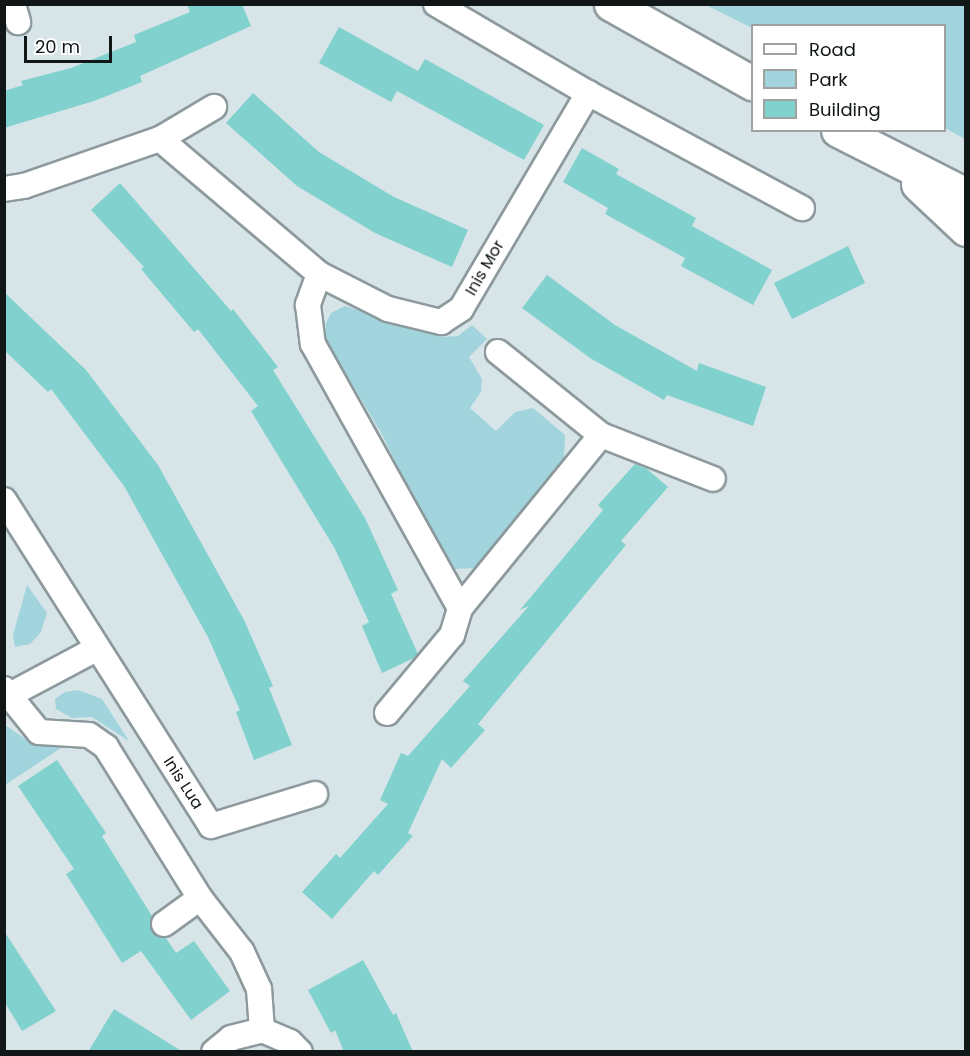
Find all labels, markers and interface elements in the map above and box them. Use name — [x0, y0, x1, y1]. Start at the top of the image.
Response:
scale bar — [27, 24, 116, 62]
legend — [751, 24, 946, 132]
text: 20 m — [35, 34, 80, 59]
text: Road — [809, 37, 856, 62]
text: Park — [809, 67, 848, 92]
text: Building — [809, 97, 881, 122]
street label: Inis Mor — [462, 237, 508, 299]
street label: Inis Lua — [159, 753, 207, 813]

